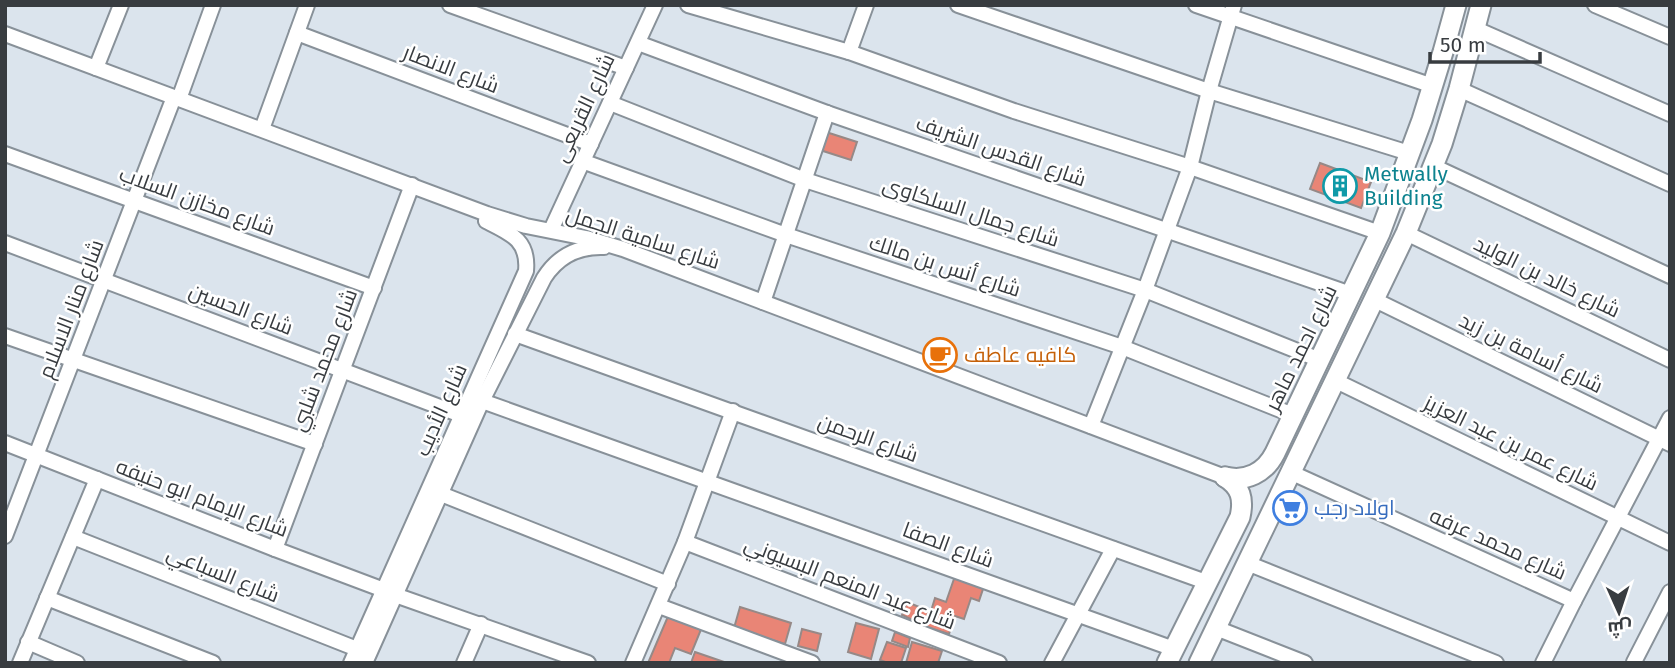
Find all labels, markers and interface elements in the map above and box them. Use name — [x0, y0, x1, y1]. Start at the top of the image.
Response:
scale bar — [1430, 21, 1540, 65]
text: 50 m — [1440, 32, 1486, 58]
street label: شارع الانصار — [398, 38, 503, 100]
street label: شارع القريعى — [548, 50, 621, 167]
street label: شارع القدس الشريف — [912, 110, 1089, 193]
street label: شارع مخازن السلاب — [115, 161, 278, 242]
place label: Metwally Building — [1364, 161, 1448, 211]
building icon: Metwally Building — [1321, 167, 1359, 205]
street label: شارع جمال السلكاوى — [879, 171, 1063, 254]
street label: شارع سامية الجمل — [563, 201, 723, 276]
street label: شارع أنس بن مالك — [866, 229, 1024, 304]
street label: شارع خالد بن الوليد — [1469, 230, 1624, 324]
street label: شارع منار الاسلام — [33, 236, 110, 383]
street label: شارع الحسين — [185, 277, 297, 342]
street label: شارع احمد ماهر — [1259, 281, 1344, 417]
street label: شارع محمد شلبي — [285, 285, 366, 436]
street label: شارع أسامة بن زيد — [1455, 307, 1607, 400]
cafe icon: كافيه عاطف — [921, 336, 959, 374]
place label: كافيه عاطف — [964, 342, 1076, 368]
street label: شارع الأديب — [409, 360, 474, 461]
street label: شارع عمر بن عبد العزيز — [1418, 389, 1602, 497]
street label: شارع الرحمن — [814, 408, 922, 469]
street label: شارع الإمام ابو حنيفه — [112, 453, 292, 544]
supermarket icon: اولاد رجب — [1271, 489, 1309, 527]
place label: اولاد رجب — [1314, 495, 1395, 521]
street label: شارع محمد عرفه — [1425, 502, 1570, 587]
street label: شارع الصفا — [898, 517, 997, 574]
street label: شارع عبد المنعم البسيوني — [740, 531, 959, 638]
street label: شارع السباعي — [162, 540, 283, 611]
north arrow — [1584, 577, 1654, 647]
text: ش — [1607, 616, 1633, 641]

